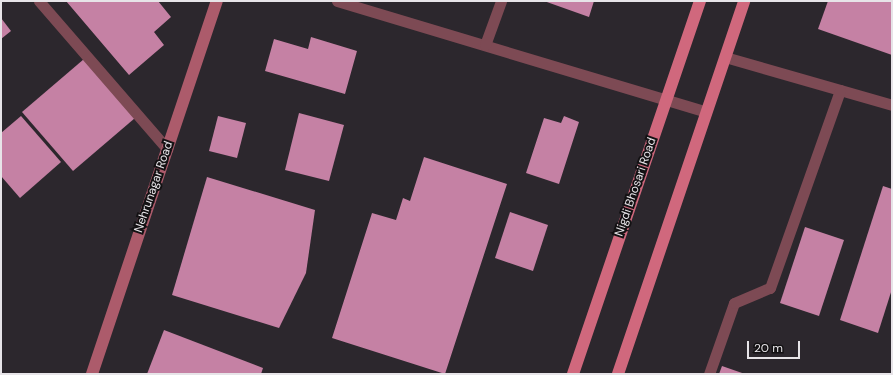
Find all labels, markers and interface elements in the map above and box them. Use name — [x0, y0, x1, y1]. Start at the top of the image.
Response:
street label: Nigdi Bhosari Road — [612, 136, 660, 238]
street label: Nehrunagar Road — [132, 139, 176, 235]
scale bar — [749, 333, 802, 359]
text: 20 m — [754, 340, 783, 356]

